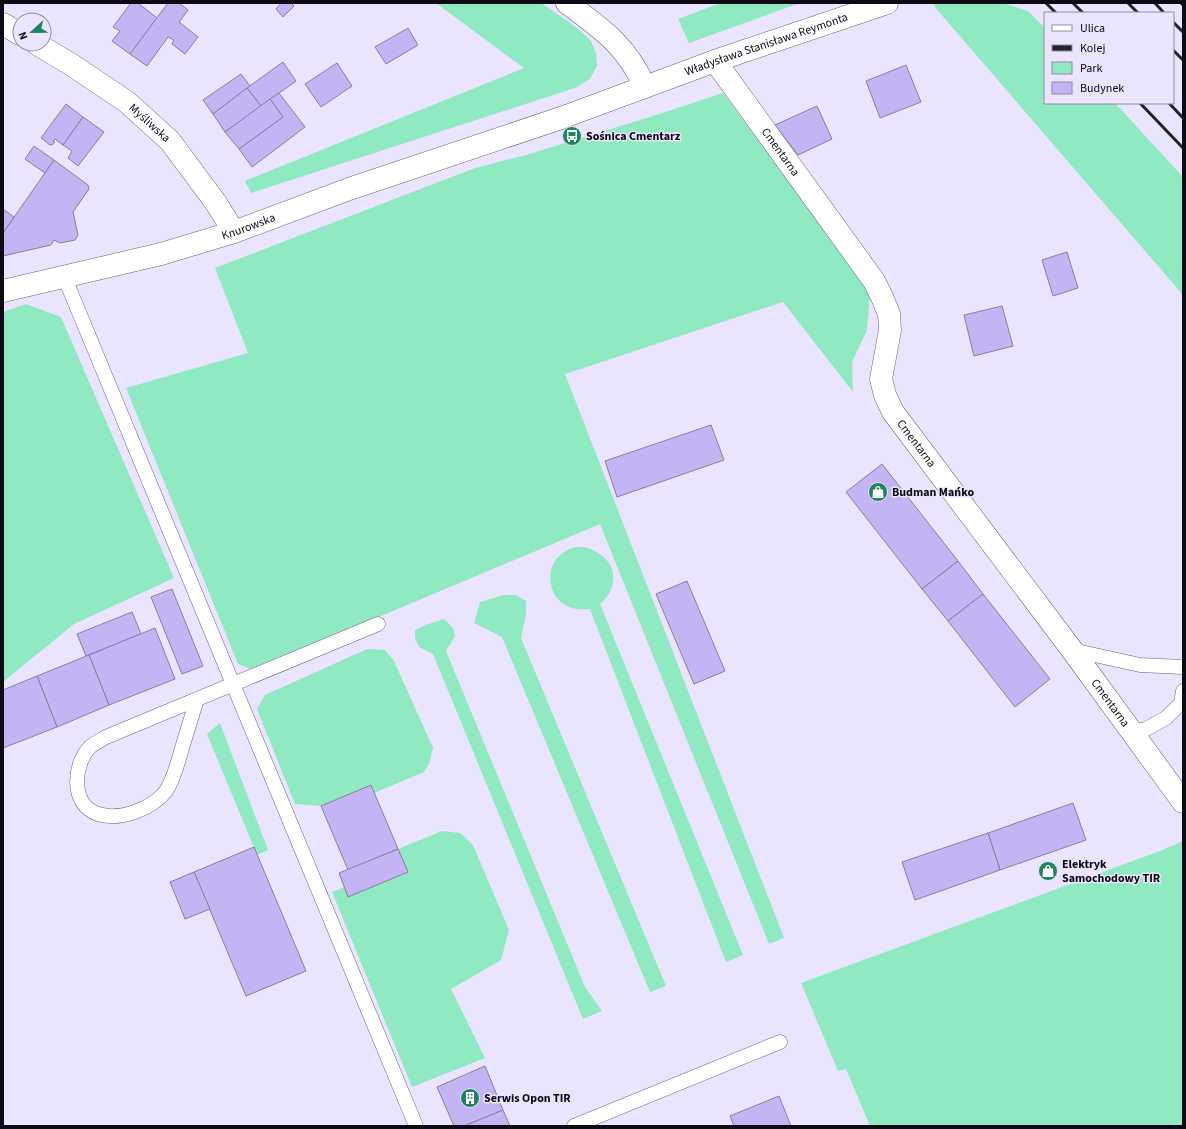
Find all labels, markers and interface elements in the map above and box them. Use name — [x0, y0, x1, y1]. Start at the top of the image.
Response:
street label: Władysława Stanisława Reymonta — [682, 9, 850, 80]
north arrow — [12, 12, 52, 52]
legend — [1044, 12, 1174, 104]
text: Ulica — [1080, 20, 1105, 37]
text: N — [15, 29, 32, 42]
text: Kolej — [1080, 40, 1105, 57]
text: Park — [1080, 60, 1102, 77]
text: Budynek — [1080, 80, 1124, 97]
street label: Myśliwska — [125, 100, 174, 147]
street label: Cmentarna — [757, 124, 803, 180]
bus stop icon: Sośnica Cmentarz — [561, 125, 583, 147]
place label: Sośnica Cmentarz — [586, 128, 681, 145]
street label: Knurowska — [220, 209, 278, 244]
street label: Cmentarna — [893, 416, 940, 471]
shop icon: Budman Mańko — [867, 481, 889, 503]
place label: Budman Mańko — [892, 484, 974, 501]
street label: Cmentarna — [1087, 675, 1134, 731]
place label: Elektryk Samochodowy TIR — [1062, 856, 1161, 887]
shop icon: Elektryk Samochodowy TIR — [1037, 860, 1059, 882]
building icon: Serwis Opon TIR — [459, 1087, 481, 1109]
place label: Serwis Opon TIR — [484, 1090, 571, 1107]

